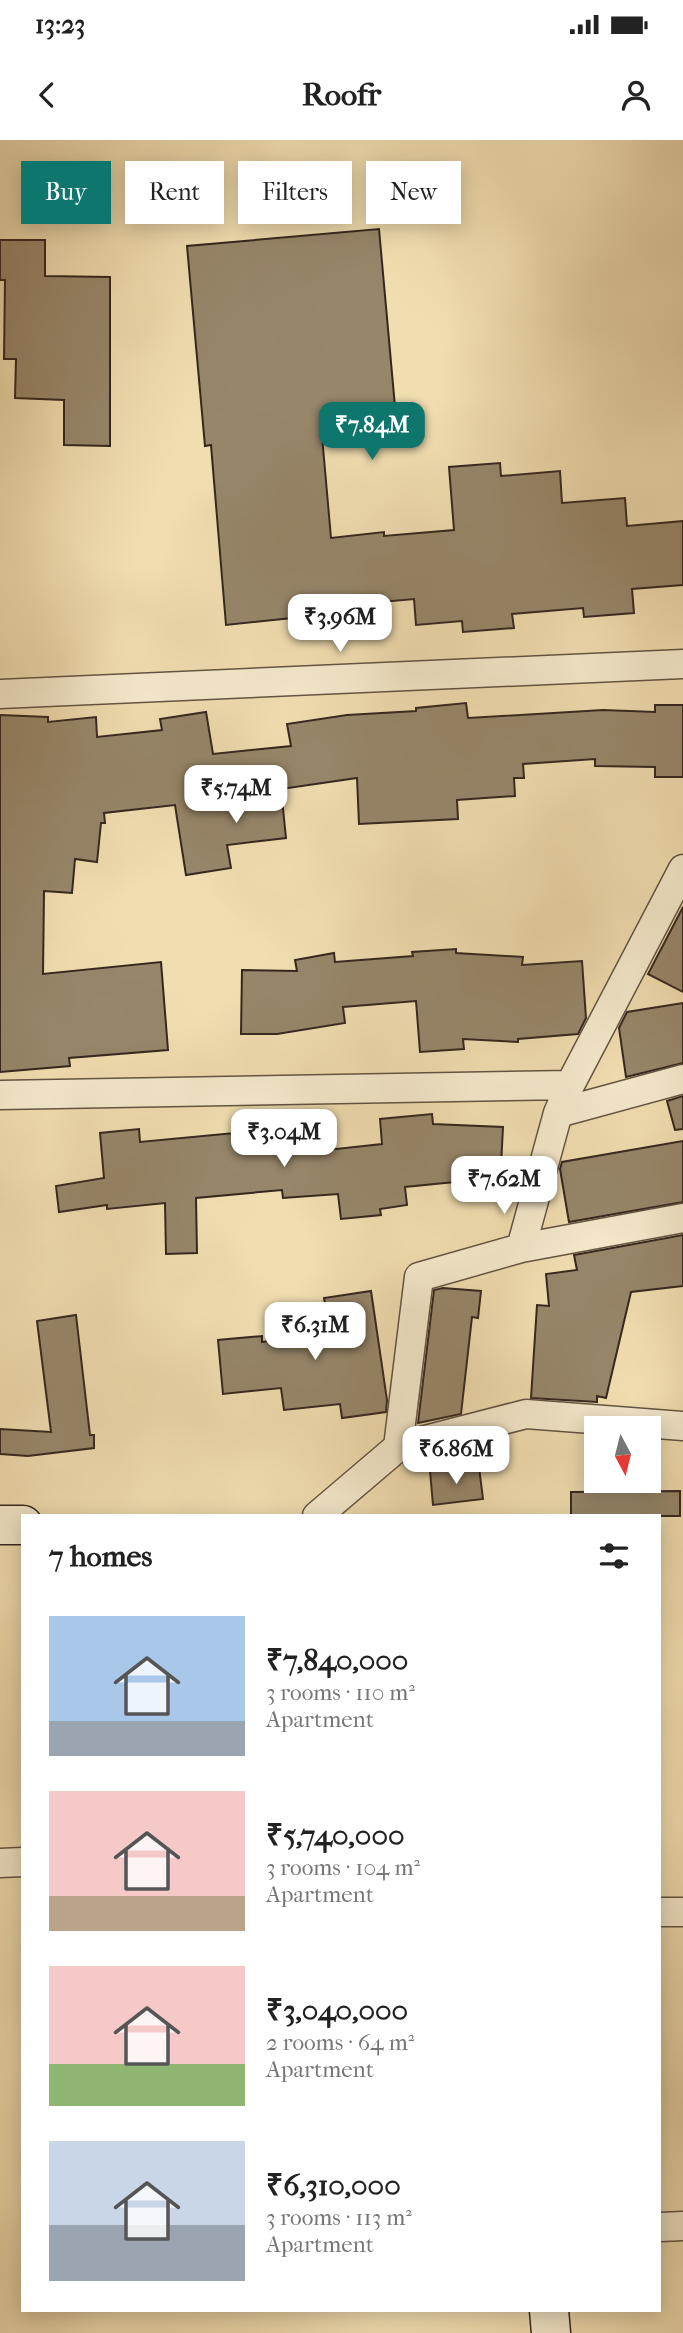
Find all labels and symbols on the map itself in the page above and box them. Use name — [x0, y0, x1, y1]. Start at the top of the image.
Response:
pin: ₹7.84M — [315, 402, 429, 462]
pin: ₹3.96M — [283, 594, 397, 654]
pin: ₹5.74M — [179, 766, 293, 825]
pin: ₹3.04M — [227, 1110, 341, 1169]
pin: ₹7.62M — [447, 1156, 561, 1216]
pin: ₹6.31M — [258, 1302, 372, 1362]
north arrow — [584, 1416, 662, 1493]
pin: ₹6.86M — [399, 1426, 513, 1486]

